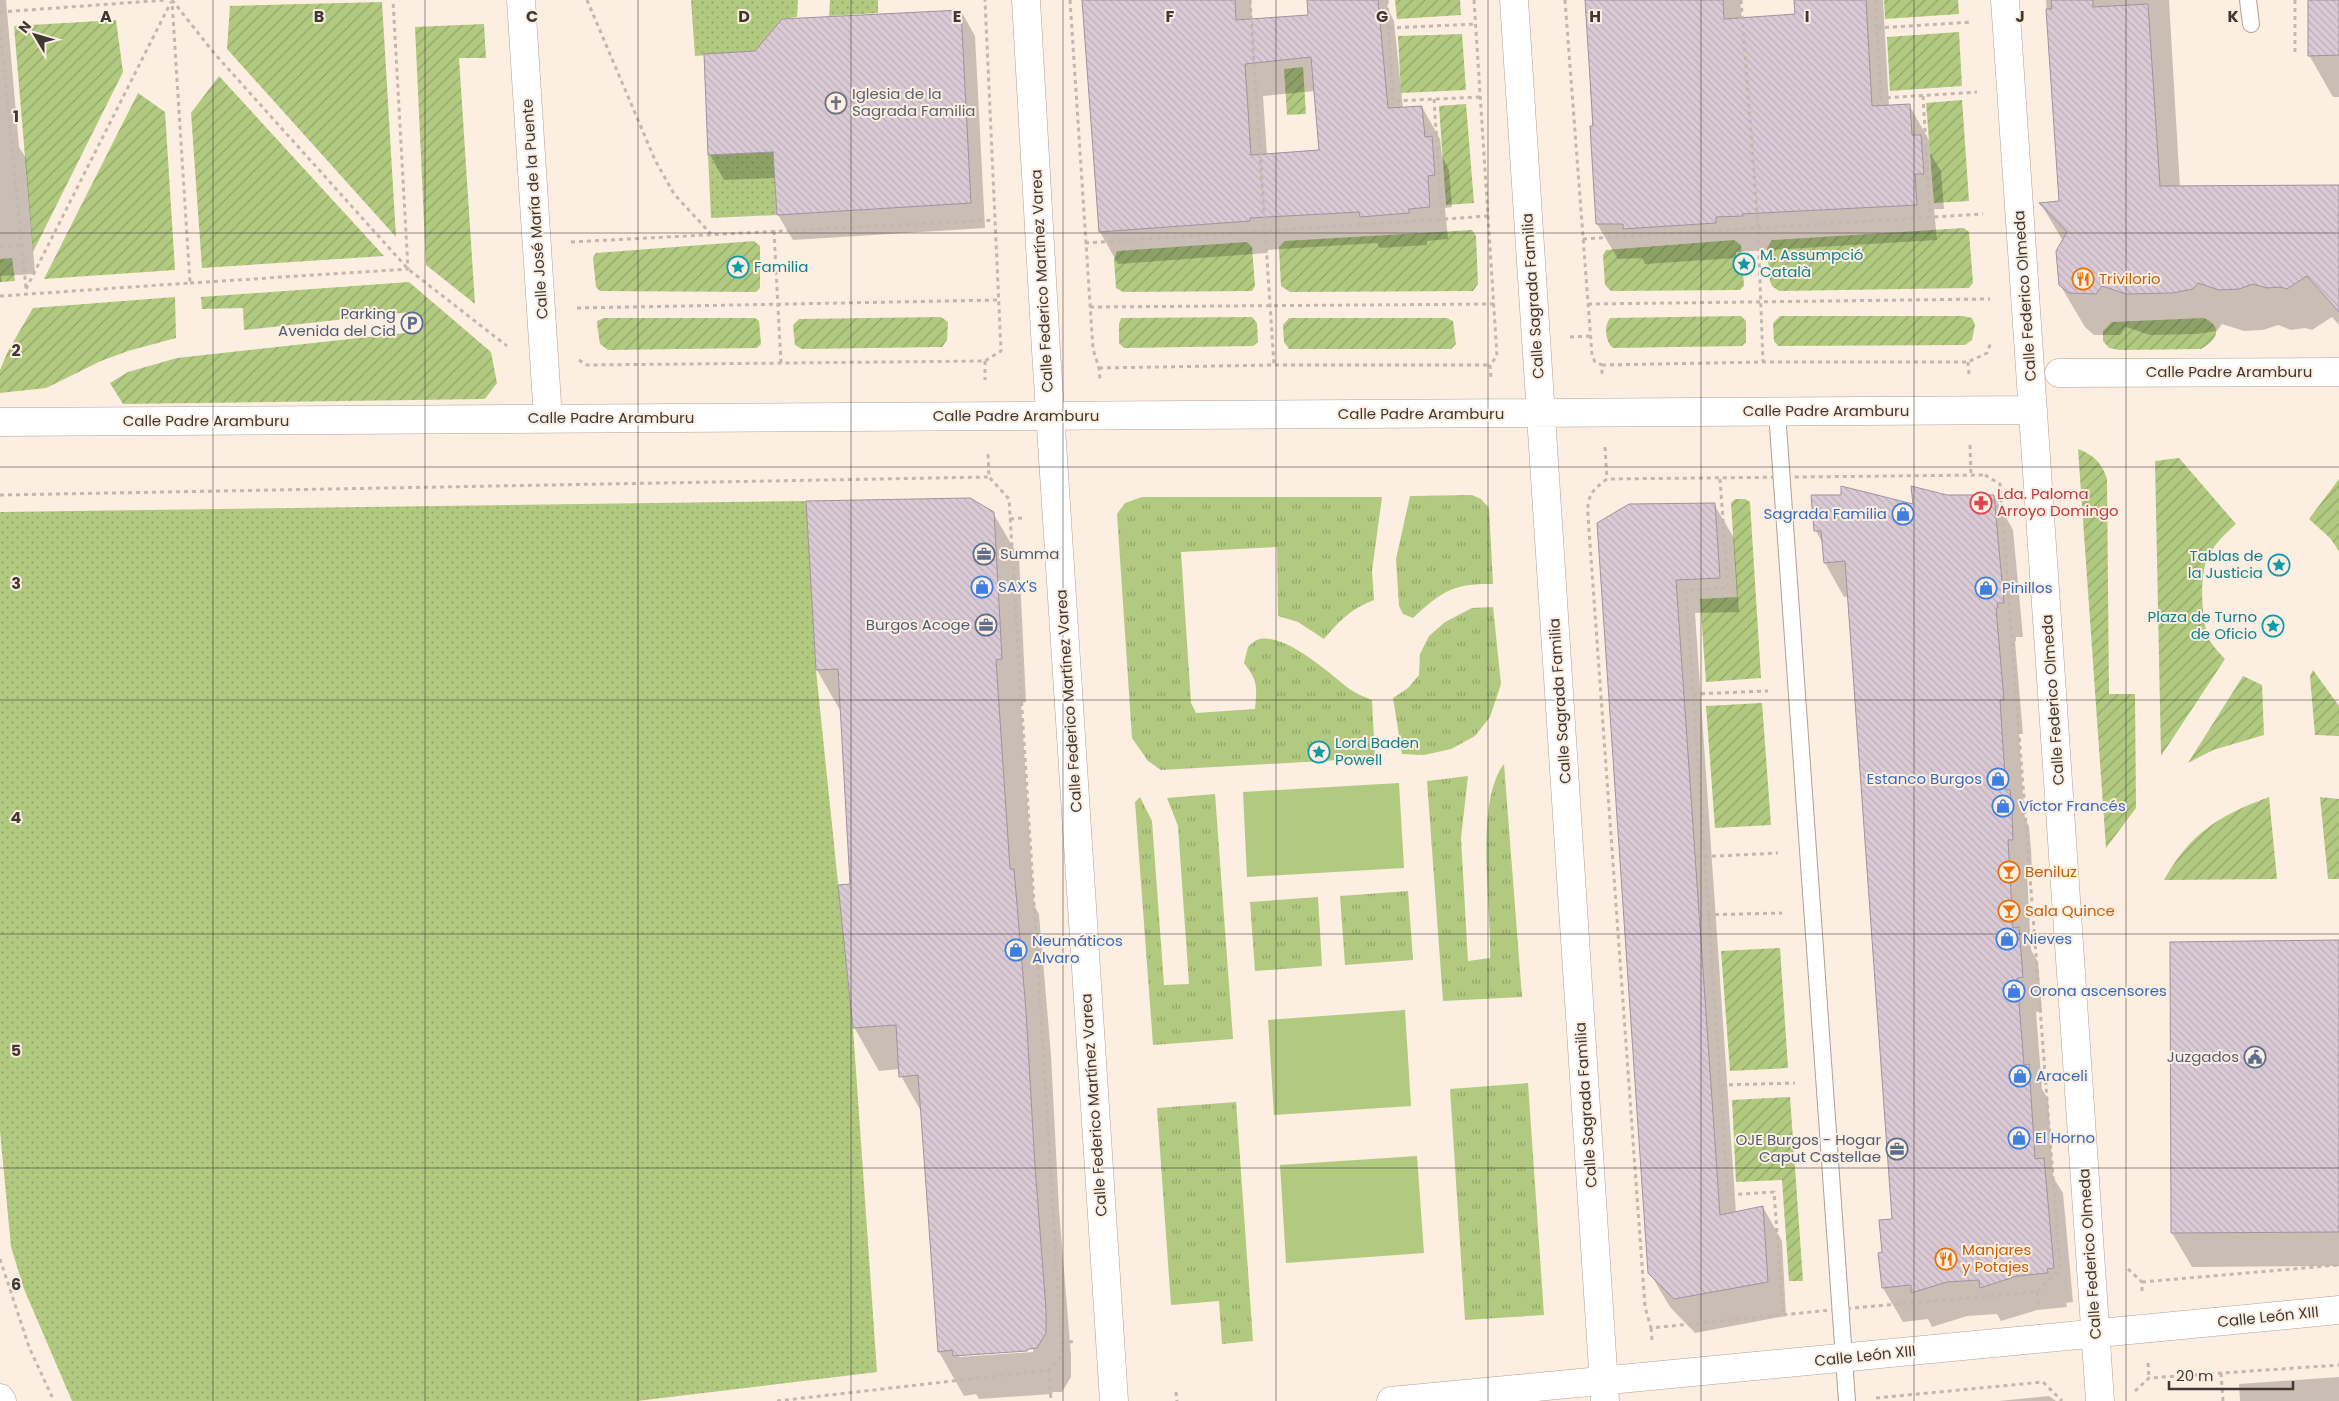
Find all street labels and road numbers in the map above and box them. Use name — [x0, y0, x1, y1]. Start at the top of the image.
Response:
street label: Calle José María de la Puente — [516, 98, 553, 320]
street label: Calle Federico Martínez Varea — [1025, 169, 1058, 393]
street label: Calle Federico Olmeda — [2008, 210, 2041, 382]
street label: Calle Sagrada Familia — [1516, 213, 1549, 380]
street label: Calle Padre Aramburu — [2146, 361, 2312, 382]
street label: Calle Padre Aramburu — [1743, 400, 1909, 421]
street label: Calle Padre Aramburu — [1338, 403, 1504, 424]
street label: Calle Padre Aramburu — [933, 405, 1099, 426]
street label: Calle Padre Aramburu — [528, 407, 694, 428]
street label: Calle Padre Aramburu — [123, 410, 289, 431]
street label: Calle Federico Martínez Varea — [1050, 589, 1087, 813]
street label: Calle Federico Olmeda — [2036, 614, 2069, 786]
street label: Calle Sagrada Familia — [1543, 618, 1576, 785]
street label: Calle Federico Martínez Varea — [1075, 993, 1112, 1217]
street label: Calle Sagrada Familia — [1569, 1022, 1602, 1189]
street label: Calle Federico Olmeda — [2073, 1168, 2106, 1340]
street label: Calle León XIII — [2216, 1301, 2320, 1332]
street label: Calle León XIII — [1813, 1340, 1917, 1371]

